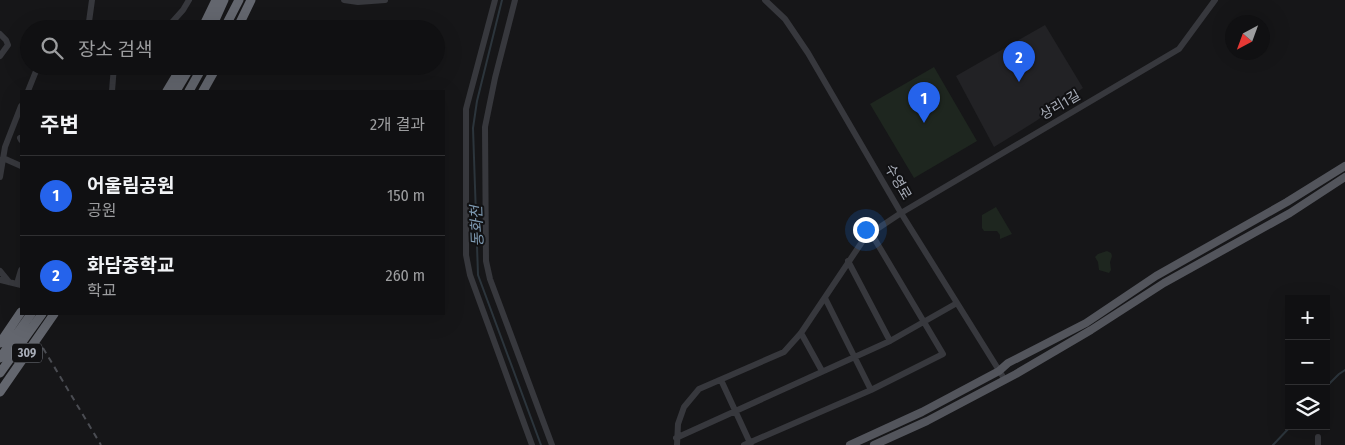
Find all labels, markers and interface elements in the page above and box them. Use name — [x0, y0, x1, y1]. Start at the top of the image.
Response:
north arrow — [1225, 15, 1270, 60]
search box — [20, 20, 445, 75]
icon: search — [38, 34, 66, 62]
text: 장소 검색 — [78, 38, 152, 61]
pin: 2 — [1003, 41, 1035, 82]
pin: 1 — [908, 82, 940, 123]
street label: 상리1길 — [1037, 87, 1083, 123]
text: 주변 — [40, 112, 79, 138]
text: 2개 결과 — [370, 115, 425, 134]
street label: 수영로 — [881, 161, 915, 203]
text: 어울림공원 — [87, 174, 174, 197]
text: 1 — [53, 186, 59, 205]
text: 150 m — [387, 186, 425, 205]
text: 공원 — [87, 201, 116, 220]
water label: 동화천 — [467, 203, 487, 247]
your location — [853, 217, 879, 243]
text: 화담중학교 — [87, 254, 174, 277]
text: 2 — [52, 266, 60, 285]
text: 260 m — [386, 266, 425, 285]
text: 학교 — [87, 281, 116, 300]
map controls — [1285, 295, 1330, 430]
button: + — [1285, 295, 1330, 340]
button: − — [1285, 340, 1330, 385]
road number: 309 — [12, 343, 42, 362]
button: layers — [1285, 385, 1330, 430]

